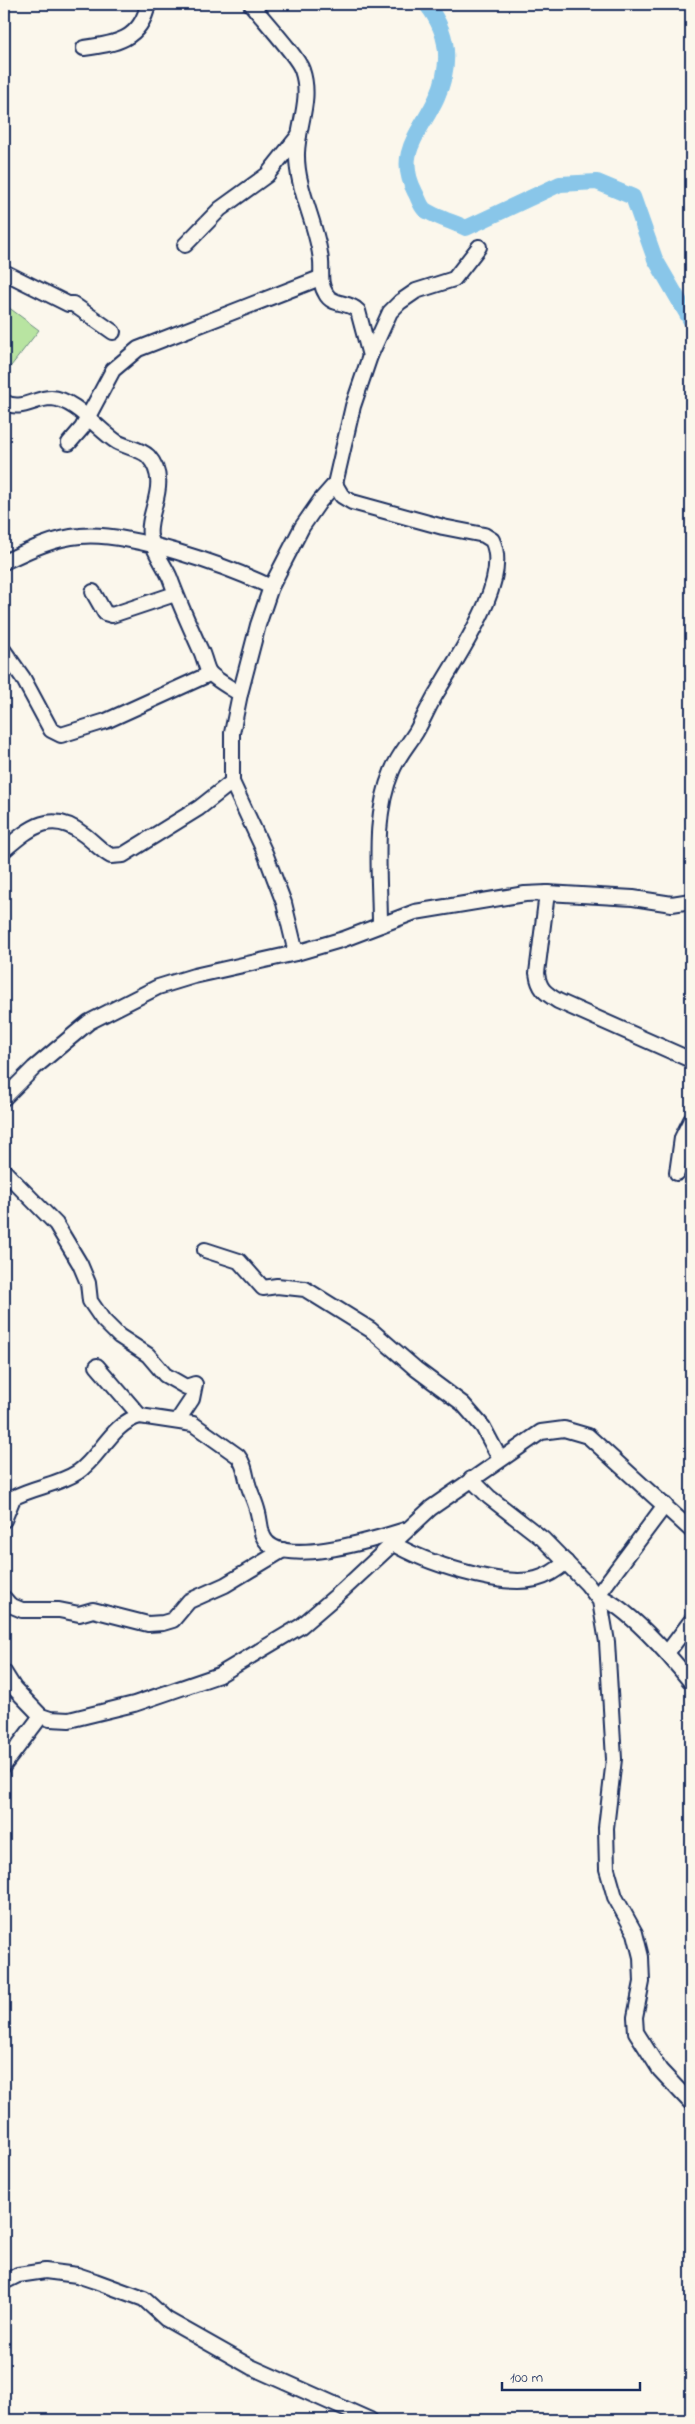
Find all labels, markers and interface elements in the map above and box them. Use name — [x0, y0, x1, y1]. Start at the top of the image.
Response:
scale bar — [502, 2359, 640, 2391]
text: 100 m — [510, 2367, 543, 2389]

